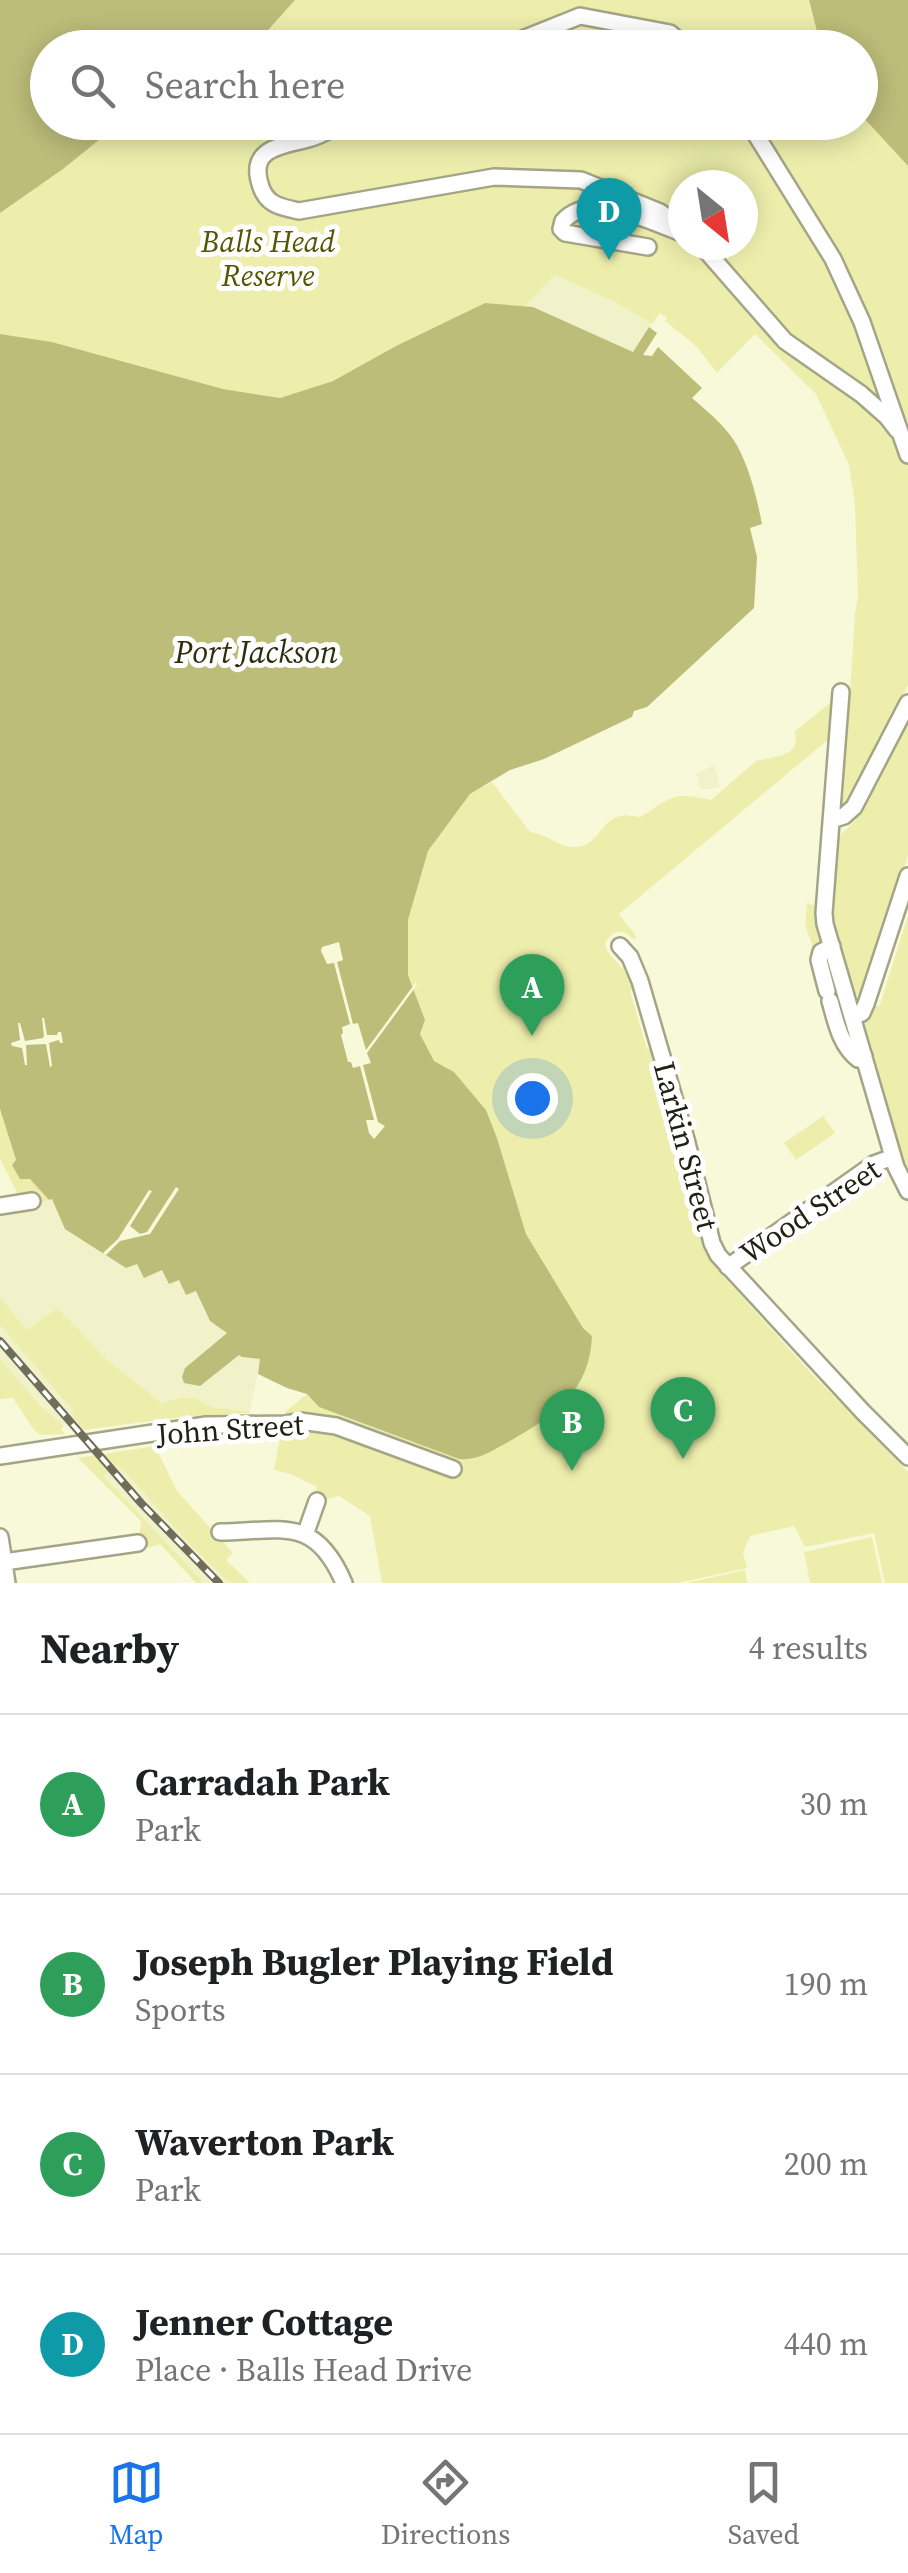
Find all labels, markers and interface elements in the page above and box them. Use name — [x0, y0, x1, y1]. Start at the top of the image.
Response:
search box — [30, 30, 878, 140]
icon: search — [65, 58, 120, 113]
text: Search here — [145, 59, 345, 111]
north arrow — [668, 170, 758, 260]
pin: D — [576, 178, 642, 260]
park label: Balls Head Reserve — [200, 221, 335, 296]
water label: Port Jackson — [173, 630, 338, 674]
pin: A — [500, 954, 564, 1036]
street label: Larkin Street — [644, 1057, 728, 1235]
your location — [507, 1073, 558, 1124]
street label: Wood Street — [732, 1149, 888, 1273]
pin: C — [650, 1376, 716, 1459]
pin: B — [540, 1388, 604, 1471]
street label: John Street — [154, 1403, 305, 1455]
text: Nearby — [40, 1619, 179, 1677]
text: 4 results — [749, 1626, 868, 1670]
text: Carradah Park — [135, 1756, 390, 1808]
text: A — [62, 1782, 83, 1826]
text: 30 m — [800, 1782, 868, 1826]
text: Park — [135, 1808, 201, 1852]
text: Joseph Bugler Playing Field — [135, 1936, 613, 1988]
text: B — [62, 1962, 83, 2006]
text: 190 m — [784, 1962, 868, 2006]
text: Sports — [135, 1988, 226, 2032]
text: Waverton Park — [135, 2116, 394, 2168]
text: C — [63, 2142, 82, 2186]
text: 200 m — [784, 2142, 868, 2186]
text: Park — [135, 2168, 201, 2212]
text: Jenner Cottage — [135, 2296, 393, 2348]
text: D — [61, 2322, 84, 2366]
text: 440 m — [784, 2322, 868, 2366]
text: Place · Balls Head Drive — [135, 2348, 472, 2392]
tab: Map — [109, 2455, 164, 2553]
tab: Directions — [381, 2455, 510, 2553]
tab: Saved — [728, 2455, 799, 2553]

